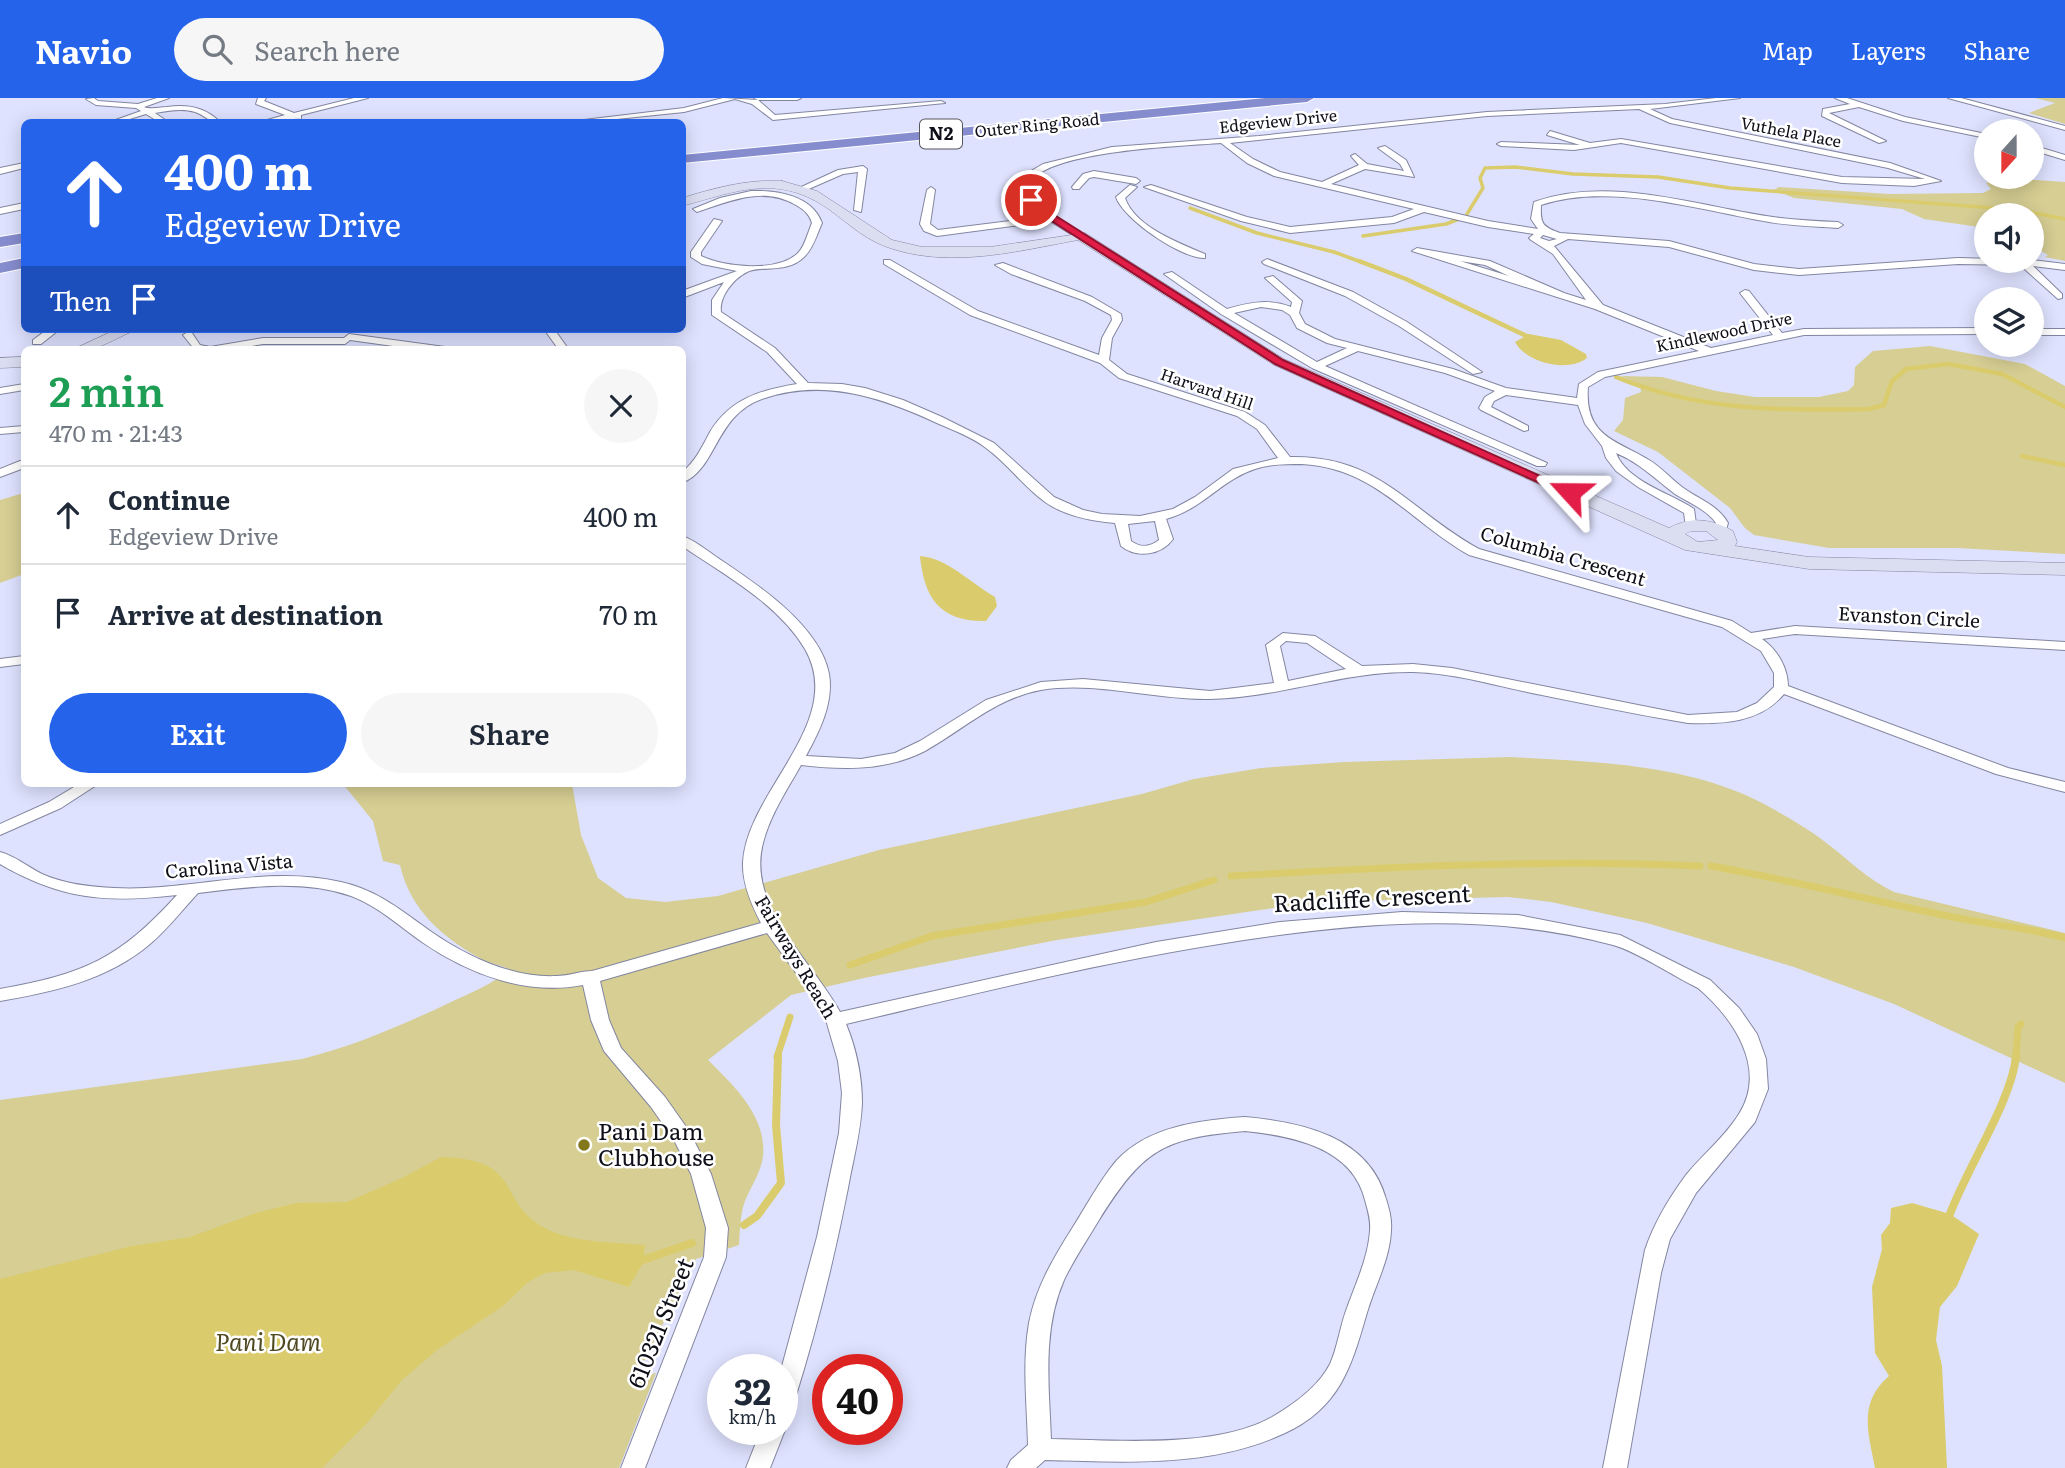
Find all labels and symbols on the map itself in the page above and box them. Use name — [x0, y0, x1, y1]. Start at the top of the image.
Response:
street label: Edgeview Drive — [1218, 102, 1338, 138]
street label: Outer Ring Road — [973, 105, 1101, 143]
street label: Vuthela Place — [1739, 109, 1844, 153]
north arrow — [1974, 119, 2044, 189]
road number: N2 — [920, 120, 962, 149]
pin — [1001, 170, 1061, 230]
street label: Kindlewood Drive — [1654, 305, 1794, 357]
street label: Harvard Hill — [1158, 361, 1257, 415]
position arrow — [1533, 455, 1607, 529]
street label: Columbia Crescent — [1477, 518, 1650, 592]
street label: Evanston Circle — [1837, 598, 1981, 634]
street label: Carolina Vista — [164, 845, 295, 885]
street label: Radcliffe Crescent — [1272, 875, 1472, 919]
street label: Fairways Reach — [749, 889, 845, 1024]
place label: Pani Dam Clubhouse — [598, 1113, 714, 1173]
marker: Pani Dam Clubhouse — [576, 1137, 592, 1153]
street label: 610321 Street — [618, 1251, 701, 1393]
water label: Pani Dam — [215, 1323, 321, 1358]
speed limit sign: 40 — [812, 1354, 903, 1445]

